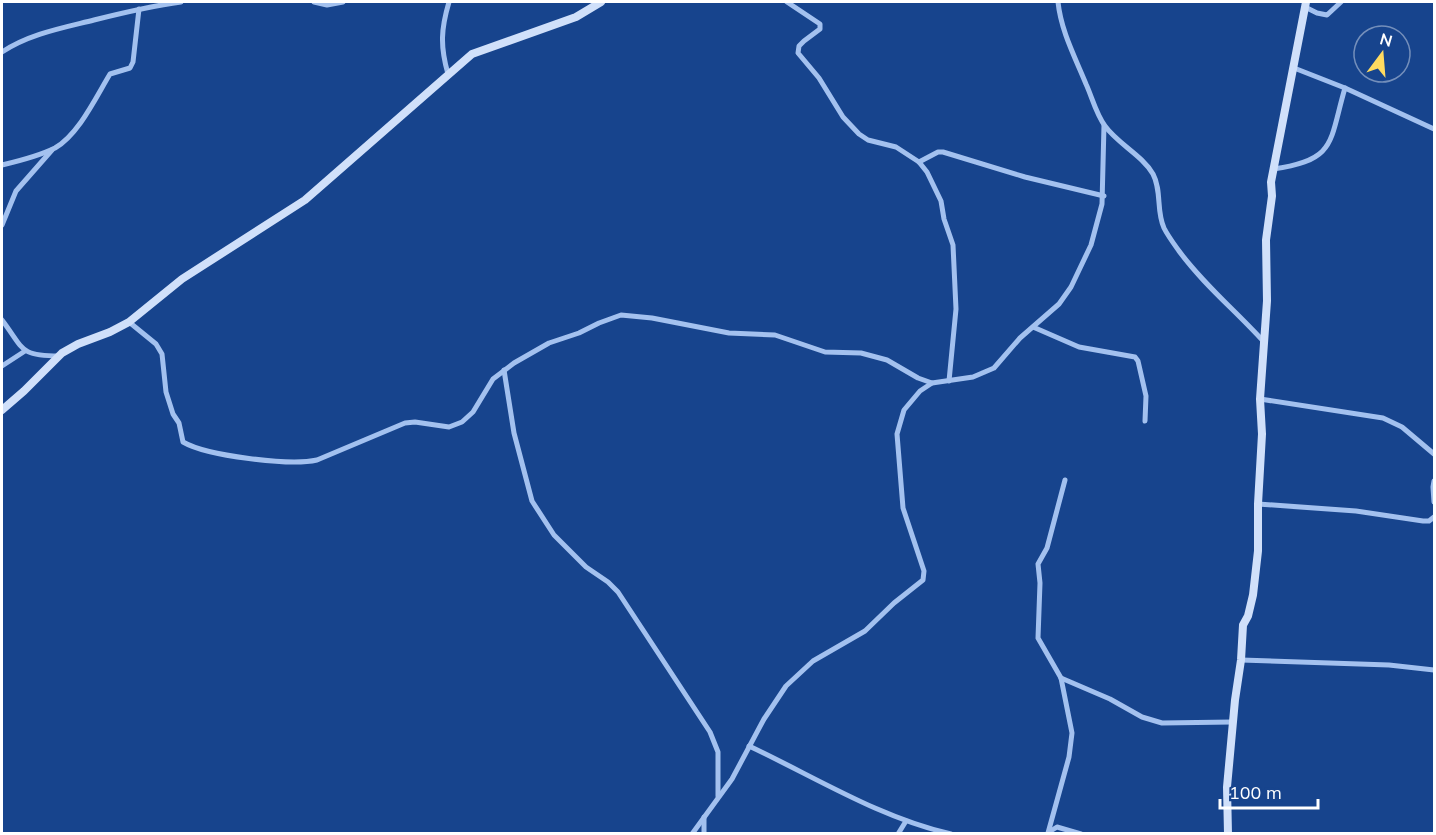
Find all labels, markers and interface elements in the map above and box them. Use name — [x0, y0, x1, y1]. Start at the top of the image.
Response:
north arrow — [1352, 24, 1412, 84]
text: N — [1378, 28, 1395, 51]
scale bar — [1220, 772, 1318, 810]
text: 100 m — [1229, 781, 1282, 804]

